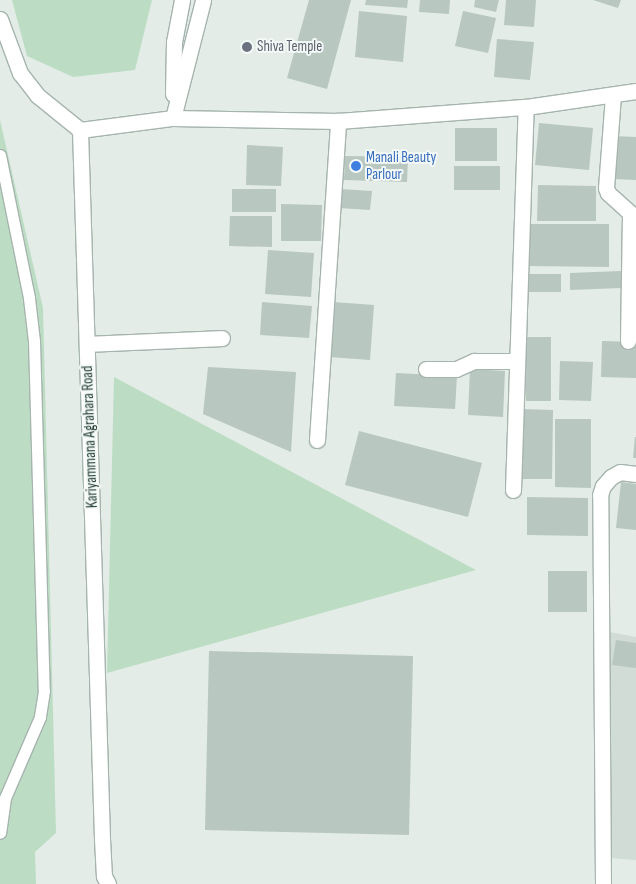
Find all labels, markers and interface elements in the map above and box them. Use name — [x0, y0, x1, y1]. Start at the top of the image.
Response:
place label: Shiva Temple — [257, 38, 322, 56]
marker: Shiva Temple — [241, 41, 253, 53]
place label: Manali Beauty Parlour — [366, 148, 436, 183]
marker: Manali Beauty Parlour — [350, 160, 362, 172]
street label: Kariyammana Agrahara Road — [79, 366, 101, 508]

